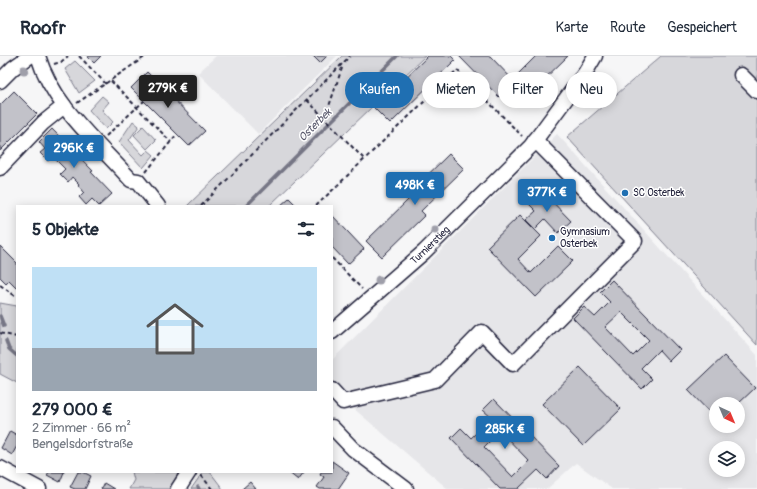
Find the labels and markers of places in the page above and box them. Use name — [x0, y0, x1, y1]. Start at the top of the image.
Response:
pin: 279K € — [135, 75, 201, 109]
pin: 296K € — [41, 135, 107, 169]
pin: 498K € — [382, 172, 448, 206]
pin: 377K € — [514, 179, 580, 213]
place label: SC Osterbek — [633, 187, 685, 199]
marker: SC Osterbek — [620, 188, 630, 198]
place label: Gymnasium Osterbek — [560, 226, 610, 250]
marker: Gymnasium Osterbek — [547, 233, 557, 243]
pin: 285K € — [472, 416, 538, 450]

